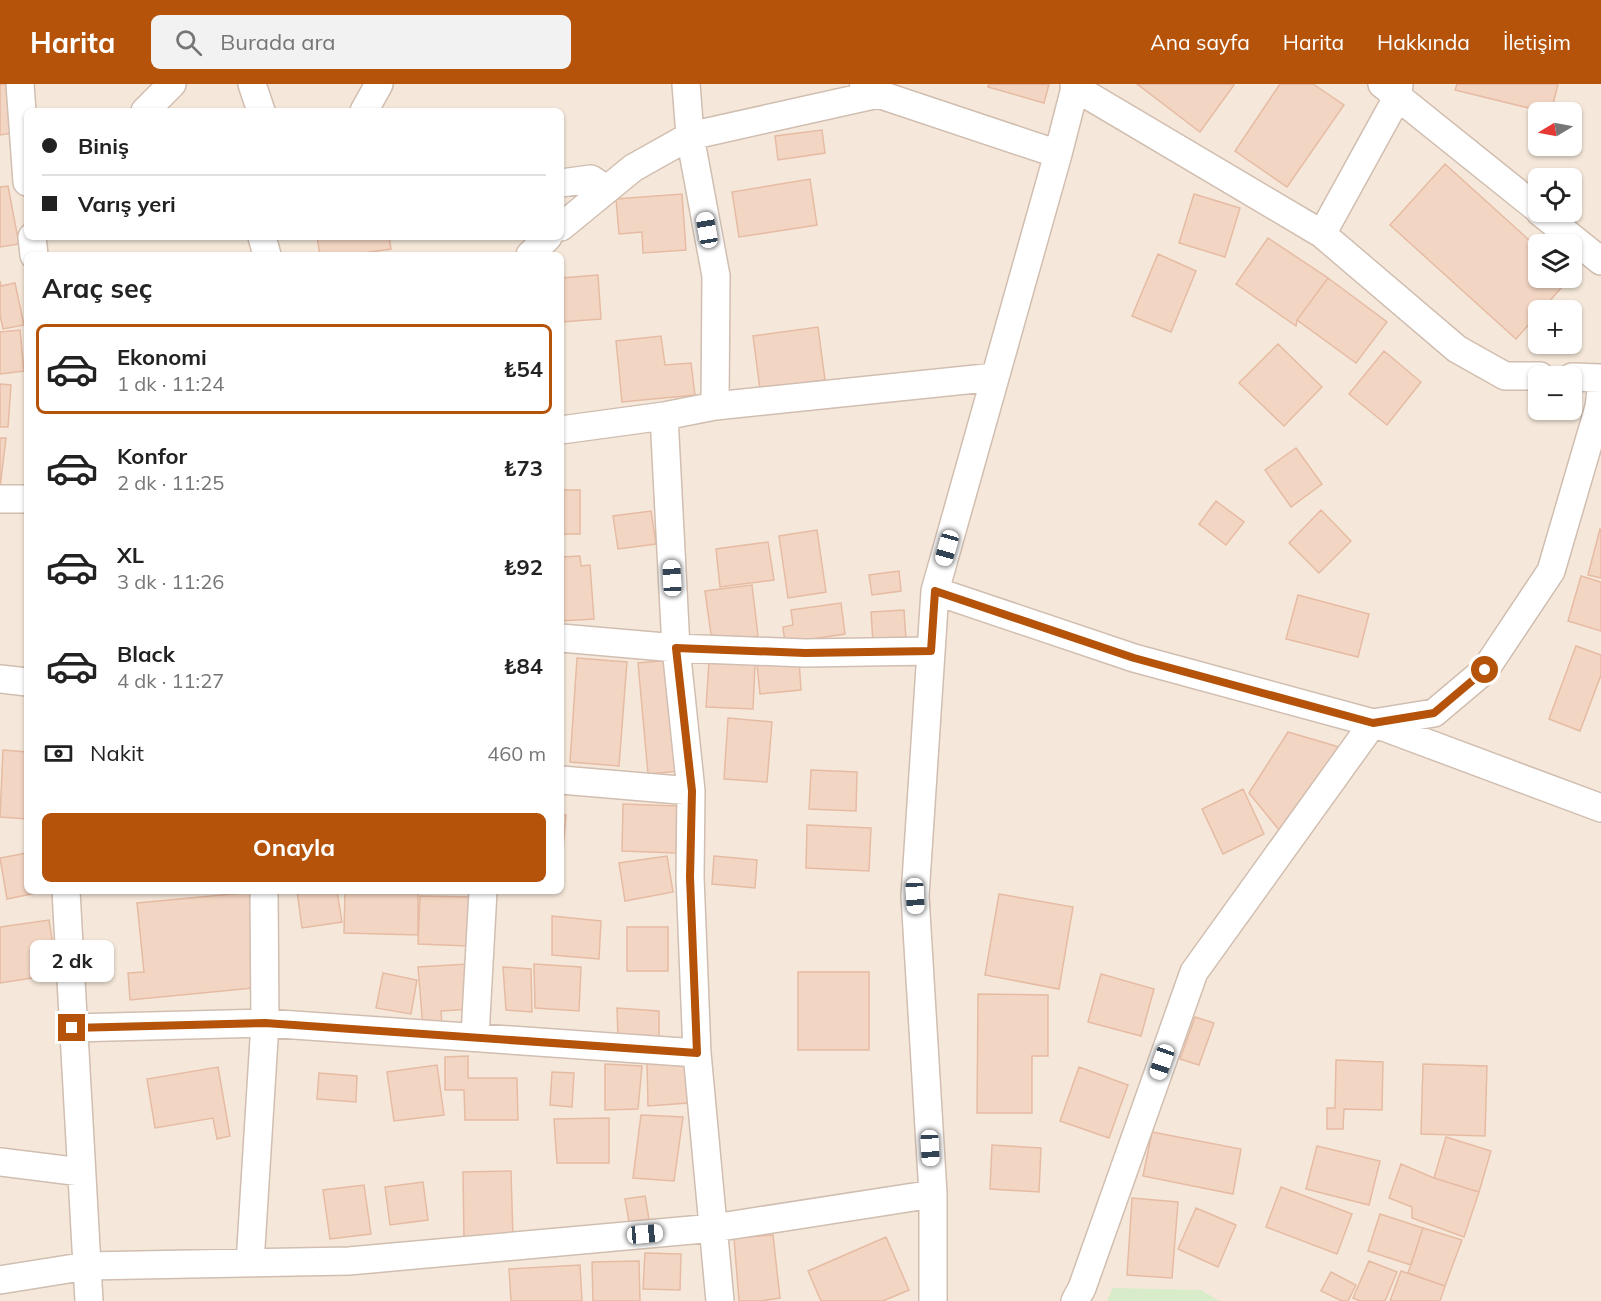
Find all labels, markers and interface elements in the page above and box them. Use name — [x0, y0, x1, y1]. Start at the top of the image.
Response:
search box — [151, 15, 571, 69]
text: Harita — [30, 25, 115, 60]
icon: search — [172, 26, 205, 59]
text: Burada ara — [220, 28, 335, 56]
text: Ana sayfa — [1150, 29, 1250, 55]
text: Harita — [1283, 29, 1344, 55]
text: Hakkında — [1377, 29, 1470, 55]
text: İletişim — [1503, 29, 1571, 55]
north arrow — [1528, 102, 1582, 156]
map controls — [1528, 102, 1582, 420]
text: Biniş — [78, 132, 129, 160]
button: locate — [1528, 168, 1582, 222]
text: Varış yeri — [78, 190, 176, 218]
car — [695, 211, 719, 249]
button: layers — [1528, 234, 1582, 288]
text: Araç seç — [42, 271, 152, 305]
button: + — [1528, 300, 1582, 354]
icon: car — [45, 342, 99, 396]
text: Ekonomi — [117, 343, 207, 371]
text: ₺54 — [503, 355, 543, 383]
button: − — [1528, 366, 1582, 420]
text: 1 dk · 11:24 — [117, 371, 224, 396]
icon: car — [45, 441, 99, 495]
text: Konfor — [117, 442, 187, 470]
text: ₺73 — [503, 454, 543, 482]
text: 2 dk · 11:25 — [117, 470, 224, 495]
car — [933, 528, 961, 568]
icon: car — [45, 540, 99, 594]
text: XL — [117, 541, 144, 569]
text: ₺92 — [503, 553, 543, 581]
car — [662, 560, 682, 596]
text: 3 dk · 11:26 — [117, 569, 224, 594]
icon: car — [45, 639, 99, 693]
text: Black — [117, 640, 175, 668]
text: ₺84 — [503, 652, 543, 680]
route start — [1471, 656, 1498, 683]
text: 4 dk · 11:27 — [117, 668, 224, 693]
icon: cash — [42, 737, 75, 770]
text: Nakit — [90, 739, 144, 767]
text: 460 m — [487, 741, 546, 766]
button: Onayla — [42, 813, 546, 882]
car — [905, 878, 925, 914]
callout: 2 dk — [30, 941, 114, 983]
text: 2 dk — [52, 948, 92, 973]
route end — [58, 1014, 85, 1041]
car — [1148, 1042, 1176, 1082]
car — [920, 1130, 940, 1166]
car — [626, 1223, 664, 1245]

